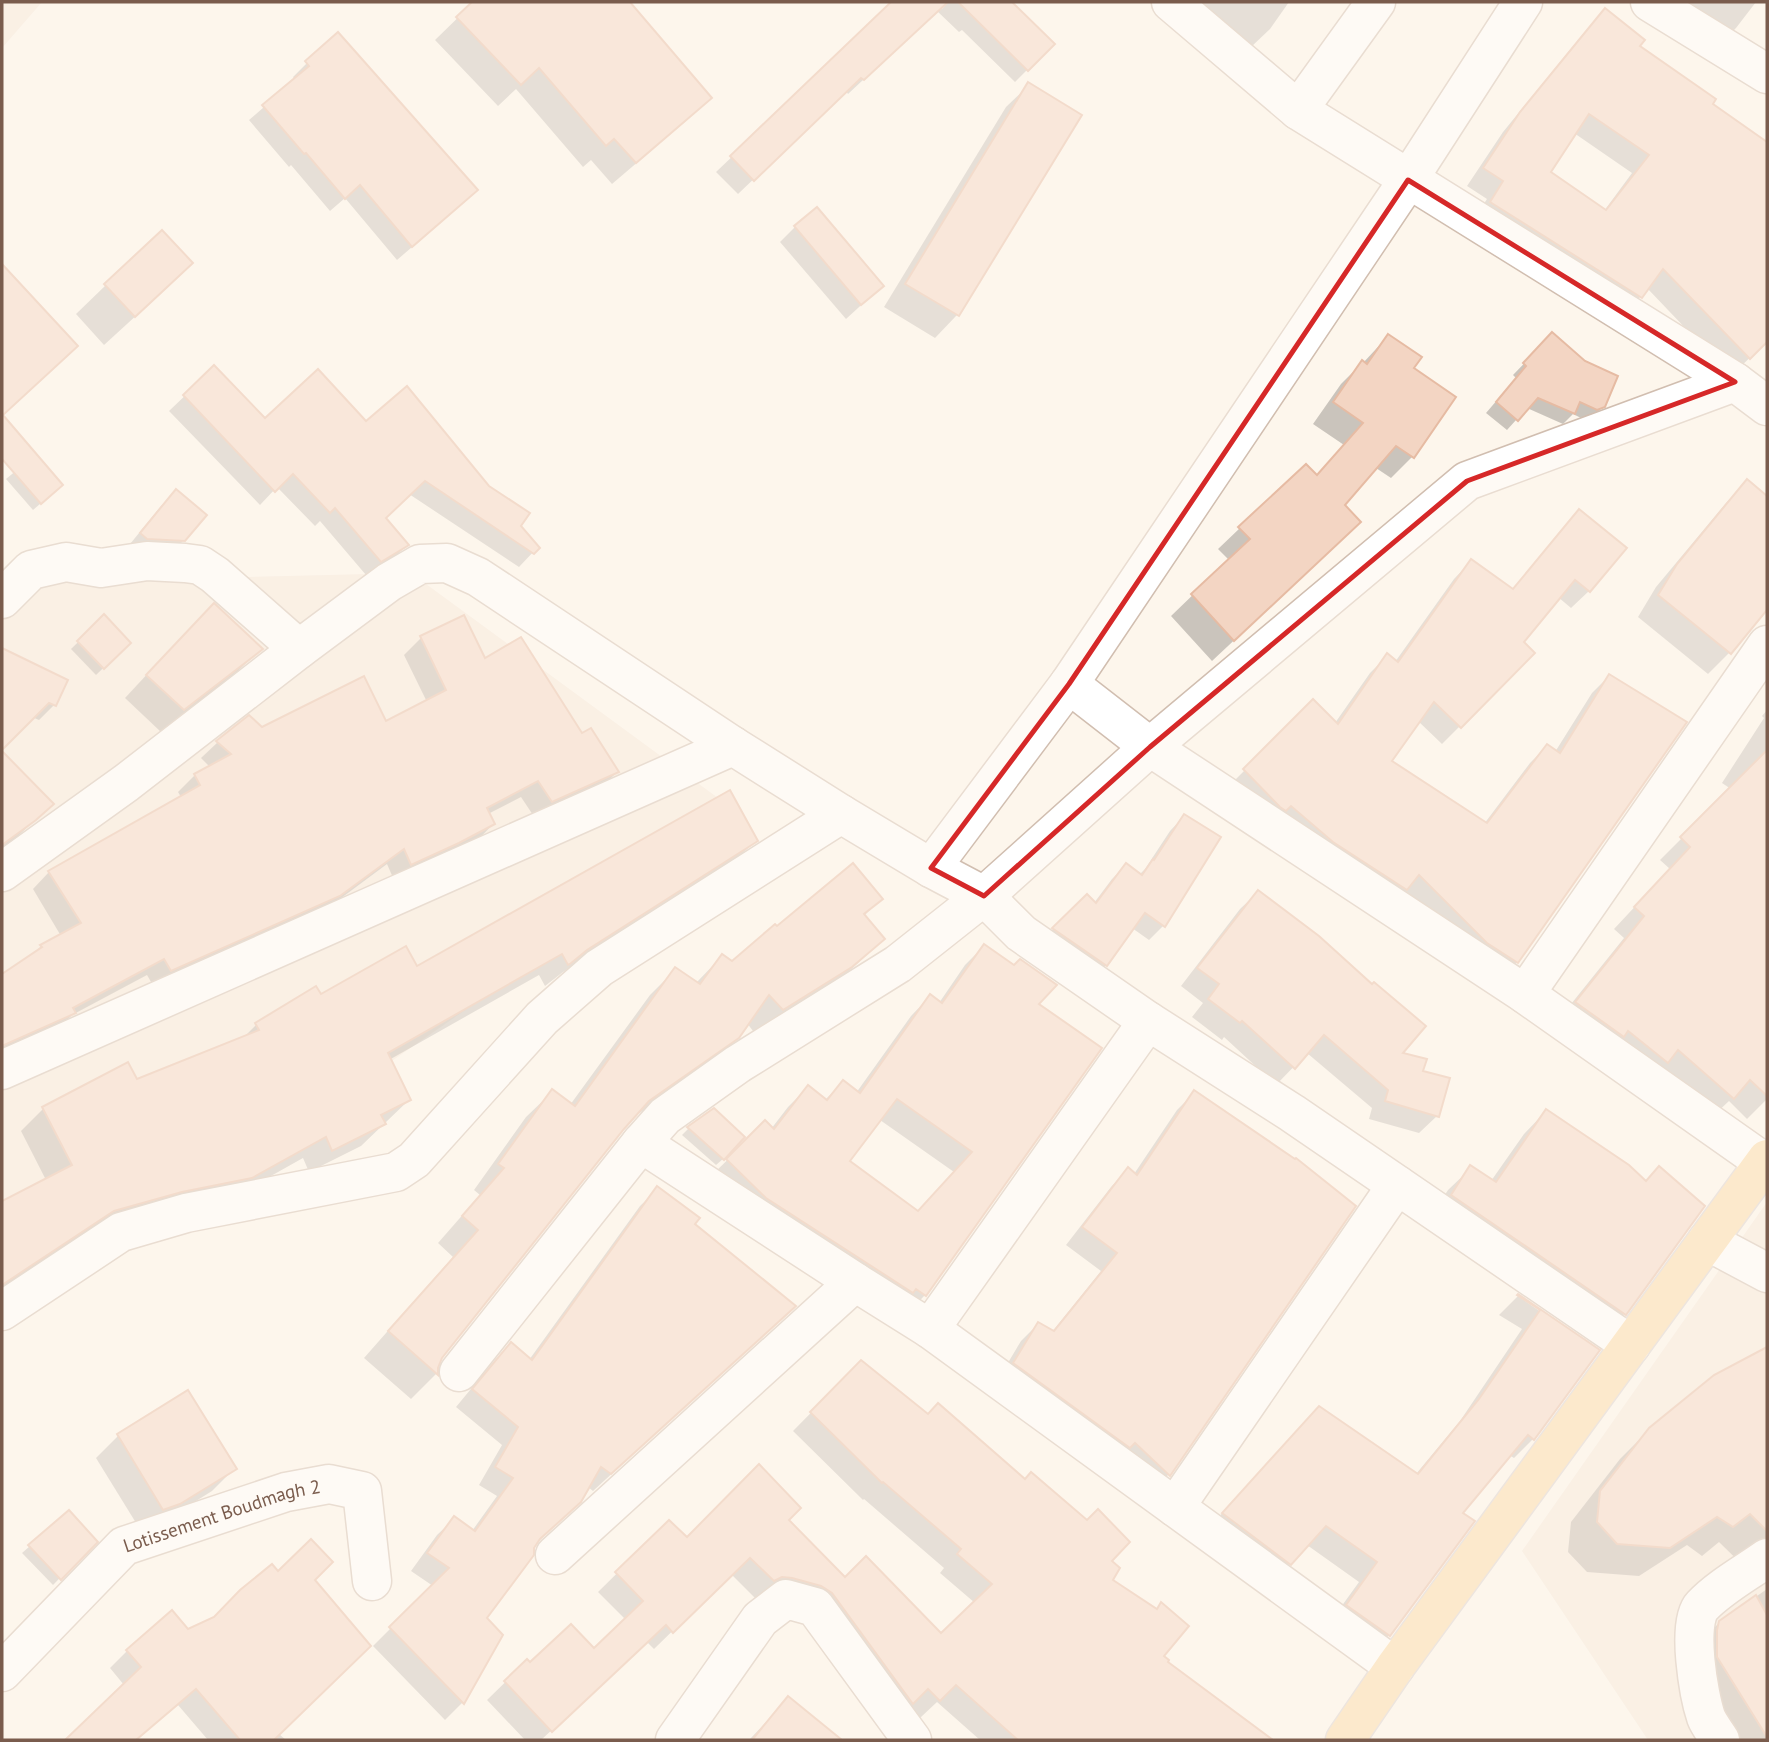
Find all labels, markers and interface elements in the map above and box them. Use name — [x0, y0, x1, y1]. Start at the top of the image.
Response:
street label: Lotissement Boudmagh 2 — [120, 1474, 322, 1557]

